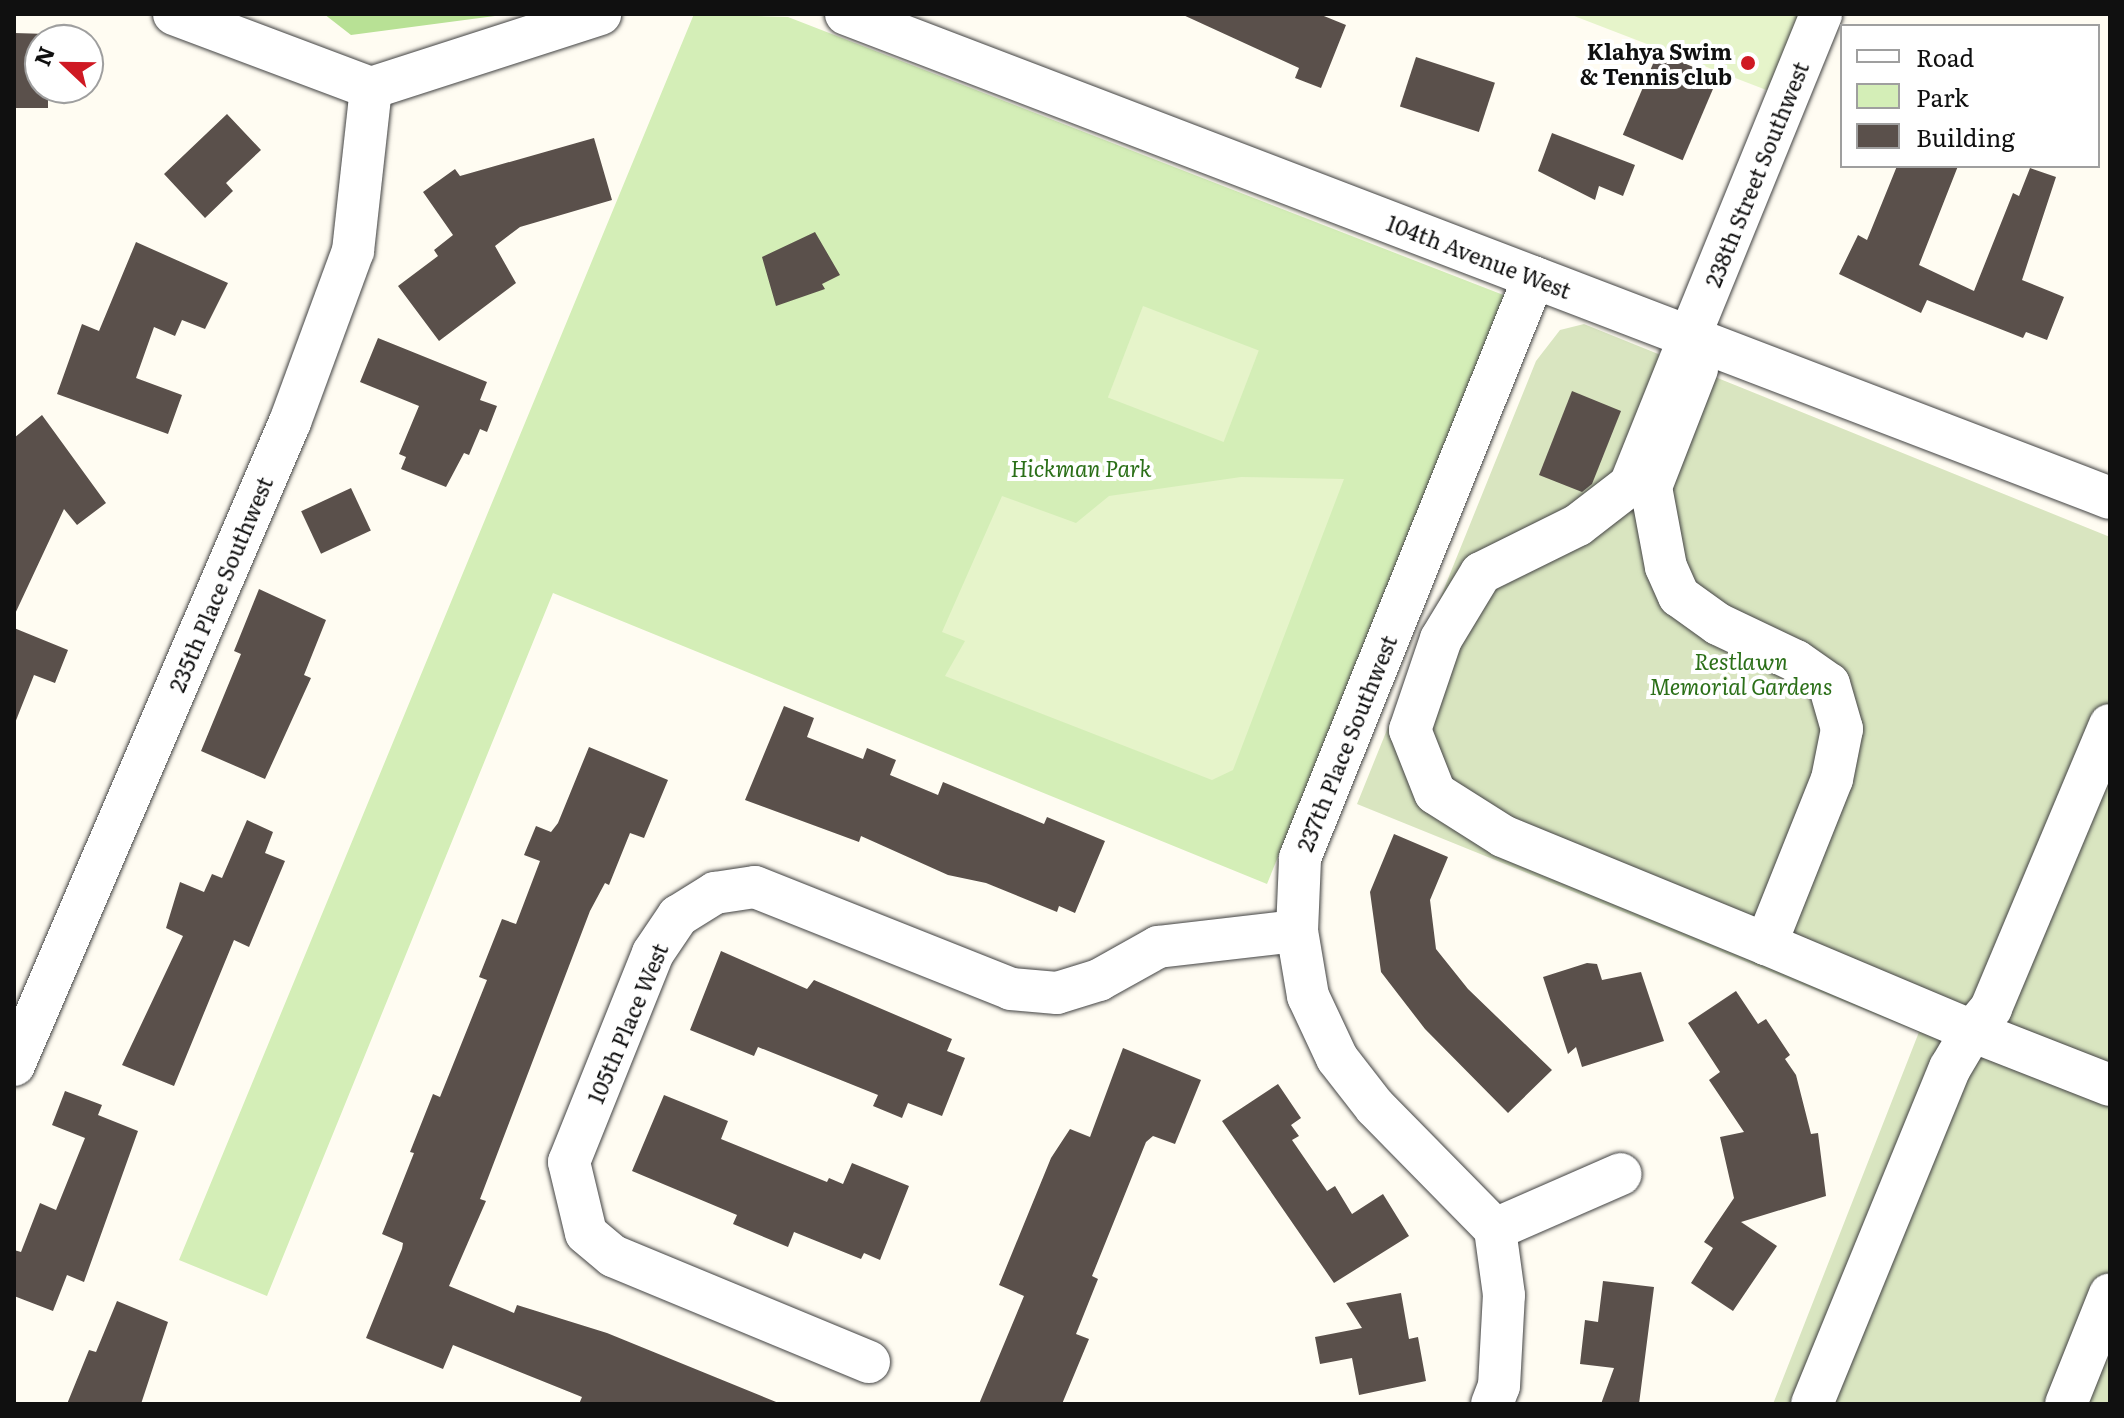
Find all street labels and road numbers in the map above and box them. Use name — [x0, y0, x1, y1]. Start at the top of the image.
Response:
street label: 238th Street Southwest — [1699, 58, 1813, 290]
street label: 104th Avenue West — [1383, 209, 1575, 303]
street label: 235th Place Southwest — [163, 472, 277, 696]
street label: 237th Place Southwest — [1291, 631, 1401, 855]
street label: 105th Place West — [581, 939, 673, 1107]

